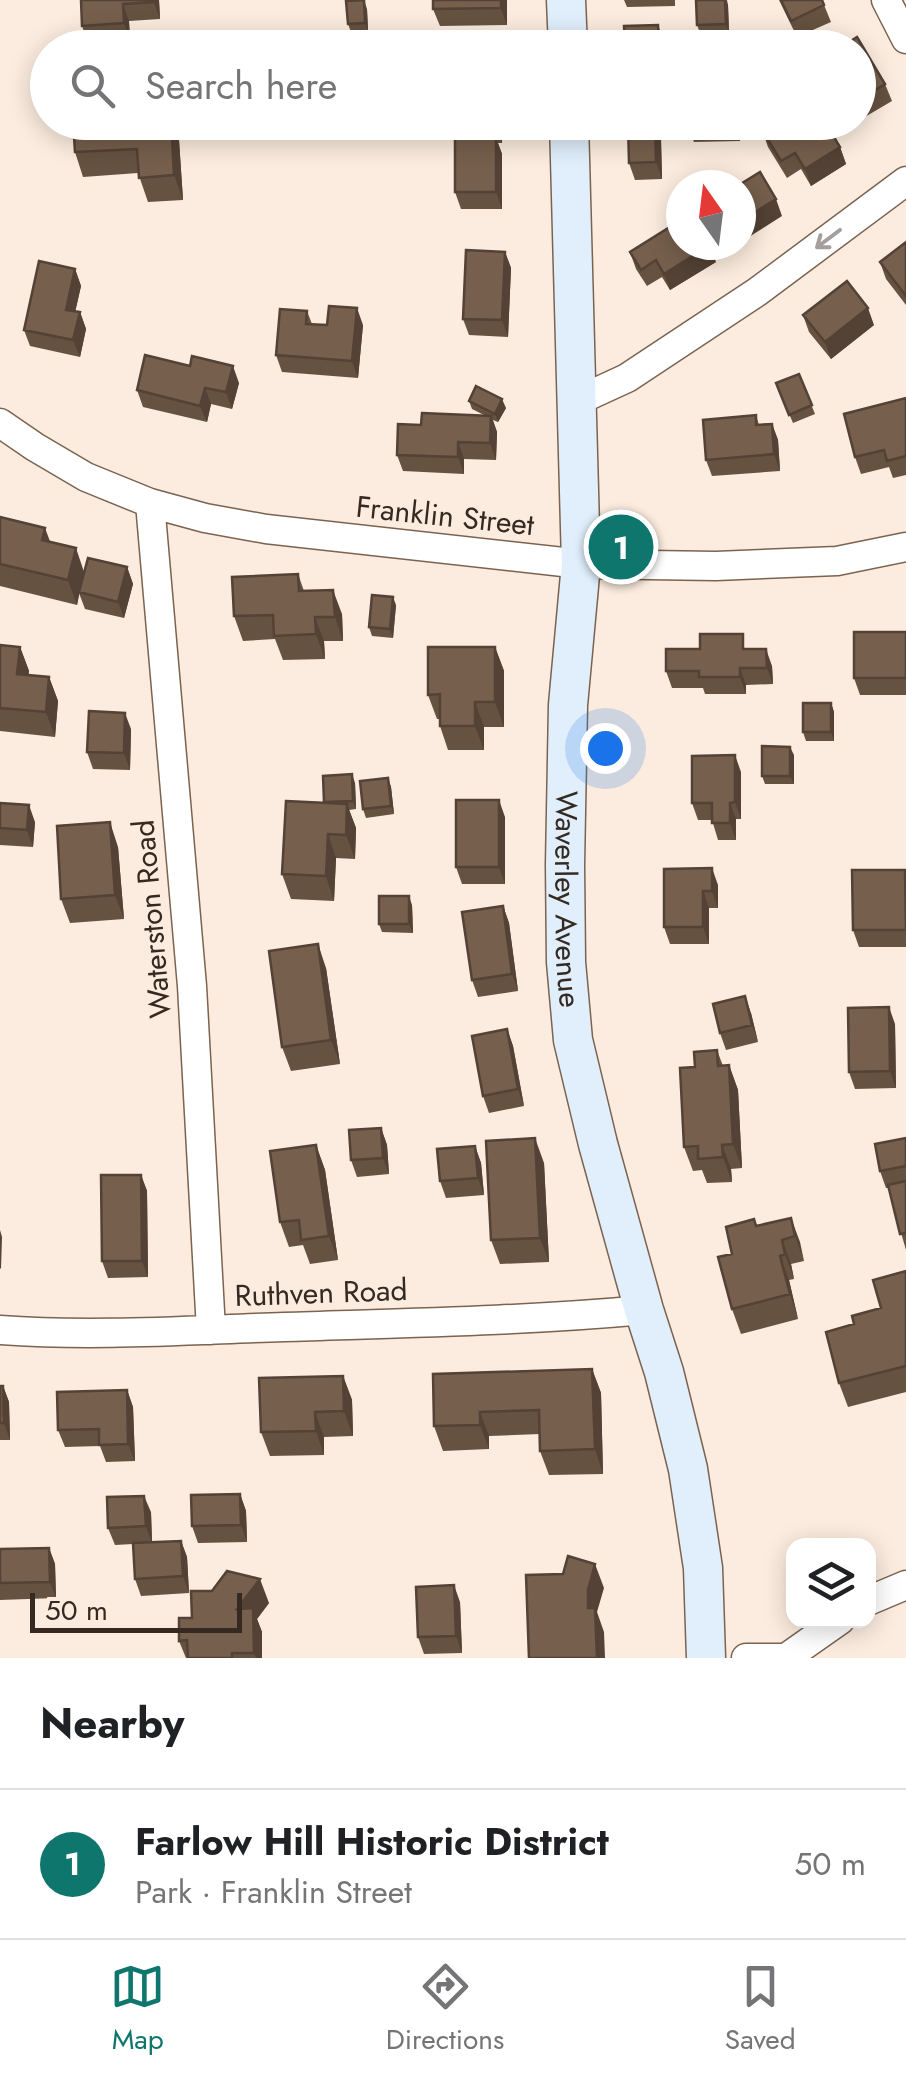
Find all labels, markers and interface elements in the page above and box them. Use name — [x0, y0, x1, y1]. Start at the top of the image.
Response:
search box — [30, 30, 876, 140]
icon: search — [65, 58, 120, 113]
text: Search here — [145, 58, 337, 113]
north arrow — [666, 170, 756, 260]
one-way arrow — [815, 229, 842, 250]
street label: Franklin Street — [354, 485, 537, 546]
pin: 1 — [588, 510, 654, 584]
your location — [580, 723, 631, 774]
street label: Waverley Avenue — [544, 790, 592, 1009]
street label: Waterston Road — [121, 818, 182, 1020]
street label: Ruthven Road — [234, 1268, 408, 1317]
map controls — [786, 1538, 876, 1628]
button: layers — [786, 1538, 876, 1628]
scale bar — [30, 1588, 242, 1632]
text: 50 m — [45, 1590, 108, 1631]
text: Nearby — [40, 1693, 184, 1754]
text: Farlow Hill Historic District — [135, 1814, 609, 1869]
text: 1 — [64, 1841, 81, 1887]
text: 50 m — [794, 1841, 866, 1887]
text: Park · Franklin Street — [135, 1869, 412, 1915]
tab: Map — [110, 1959, 165, 2060]
tab: Directions — [386, 1959, 504, 2060]
tab: Saved — [725, 1959, 796, 2060]

